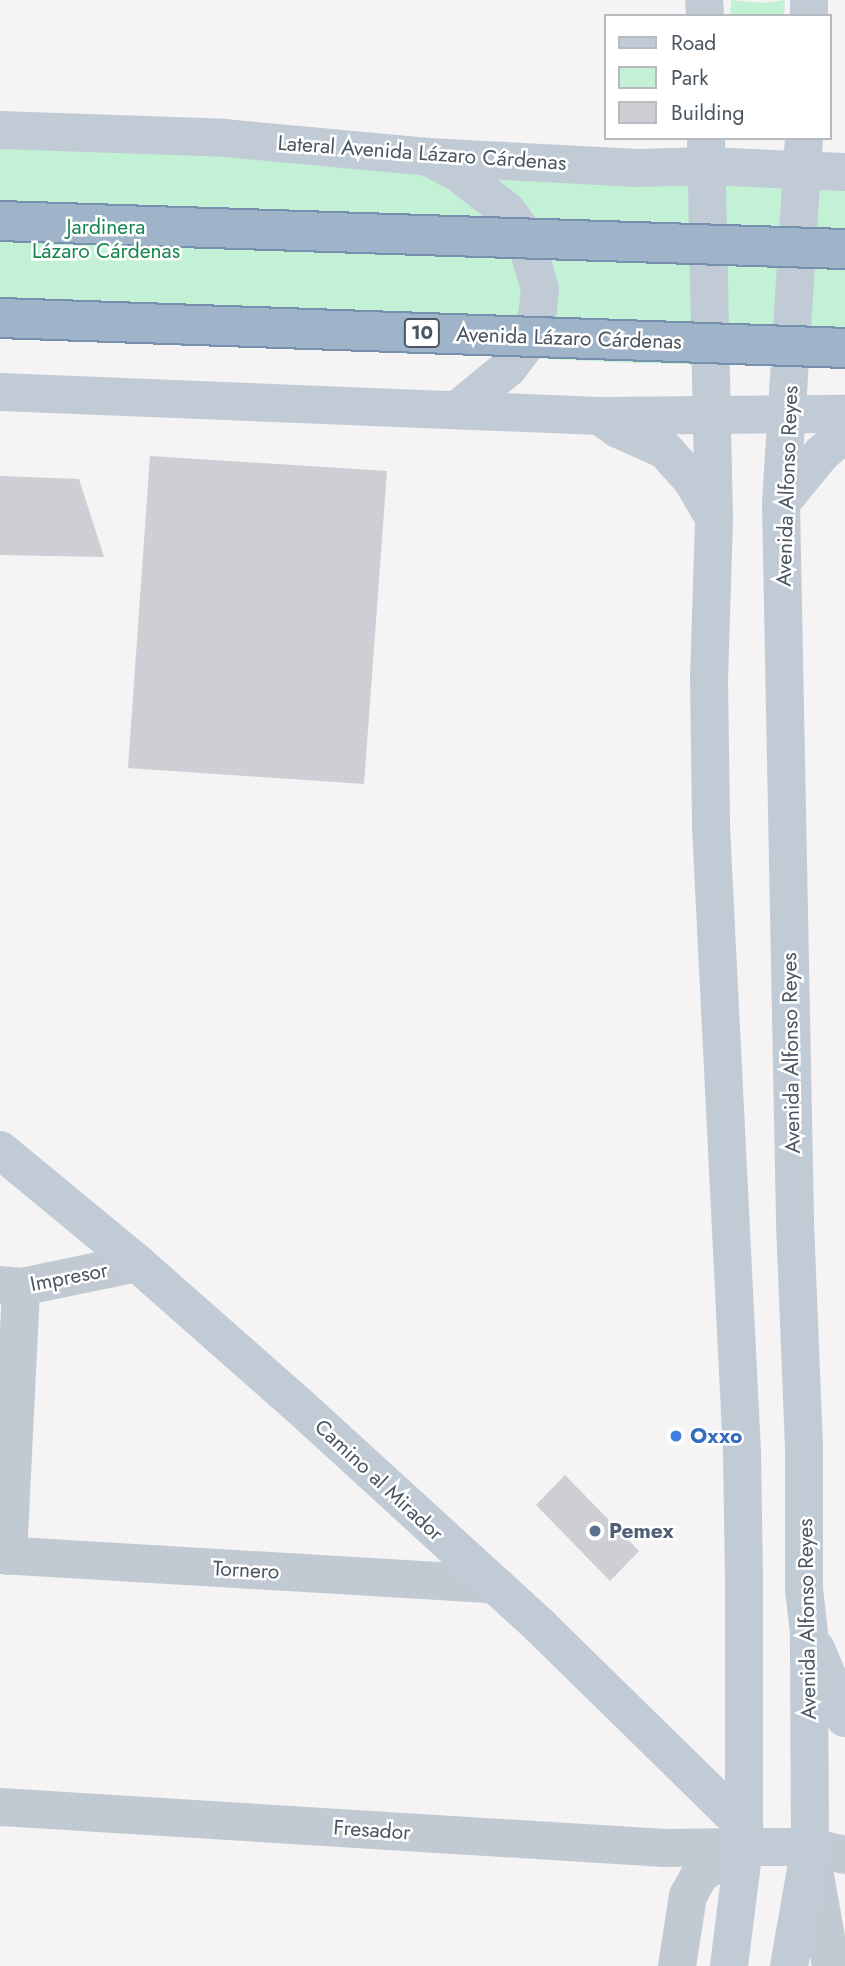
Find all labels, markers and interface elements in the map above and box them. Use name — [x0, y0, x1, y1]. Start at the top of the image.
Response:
legend — [604, 14, 831, 140]
text: Road — [671, 28, 716, 58]
text: Park — [671, 63, 708, 93]
text: Building — [671, 98, 744, 128]
street label: Lateral Avenida Lázaro Cárdenas — [277, 130, 567, 176]
park label: Jardinera Lázaro Cárdenas — [32, 214, 180, 264]
road number: 10 — [403, 318, 441, 348]
street label: Avenida Lázaro Cárdenas — [456, 321, 682, 355]
street label: Avenida Alfonso Reyes — [771, 385, 803, 587]
street label: Avenida Alfonso Reyes — [777, 952, 805, 1154]
street label: Impresor — [28, 1257, 110, 1297]
street label: Camino al Mirador — [309, 1414, 449, 1546]
place label: Oxxo — [690, 1423, 742, 1449]
marker: Oxxo — [668, 1428, 684, 1444]
place label: Pemex — [609, 1518, 674, 1544]
street label: Avenida Alfonso Reyes — [793, 1518, 821, 1720]
marker: Pemex — [587, 1523, 603, 1539]
street label: Tornero — [212, 1556, 280, 1584]
street label: Fresador — [333, 1815, 411, 1845]

